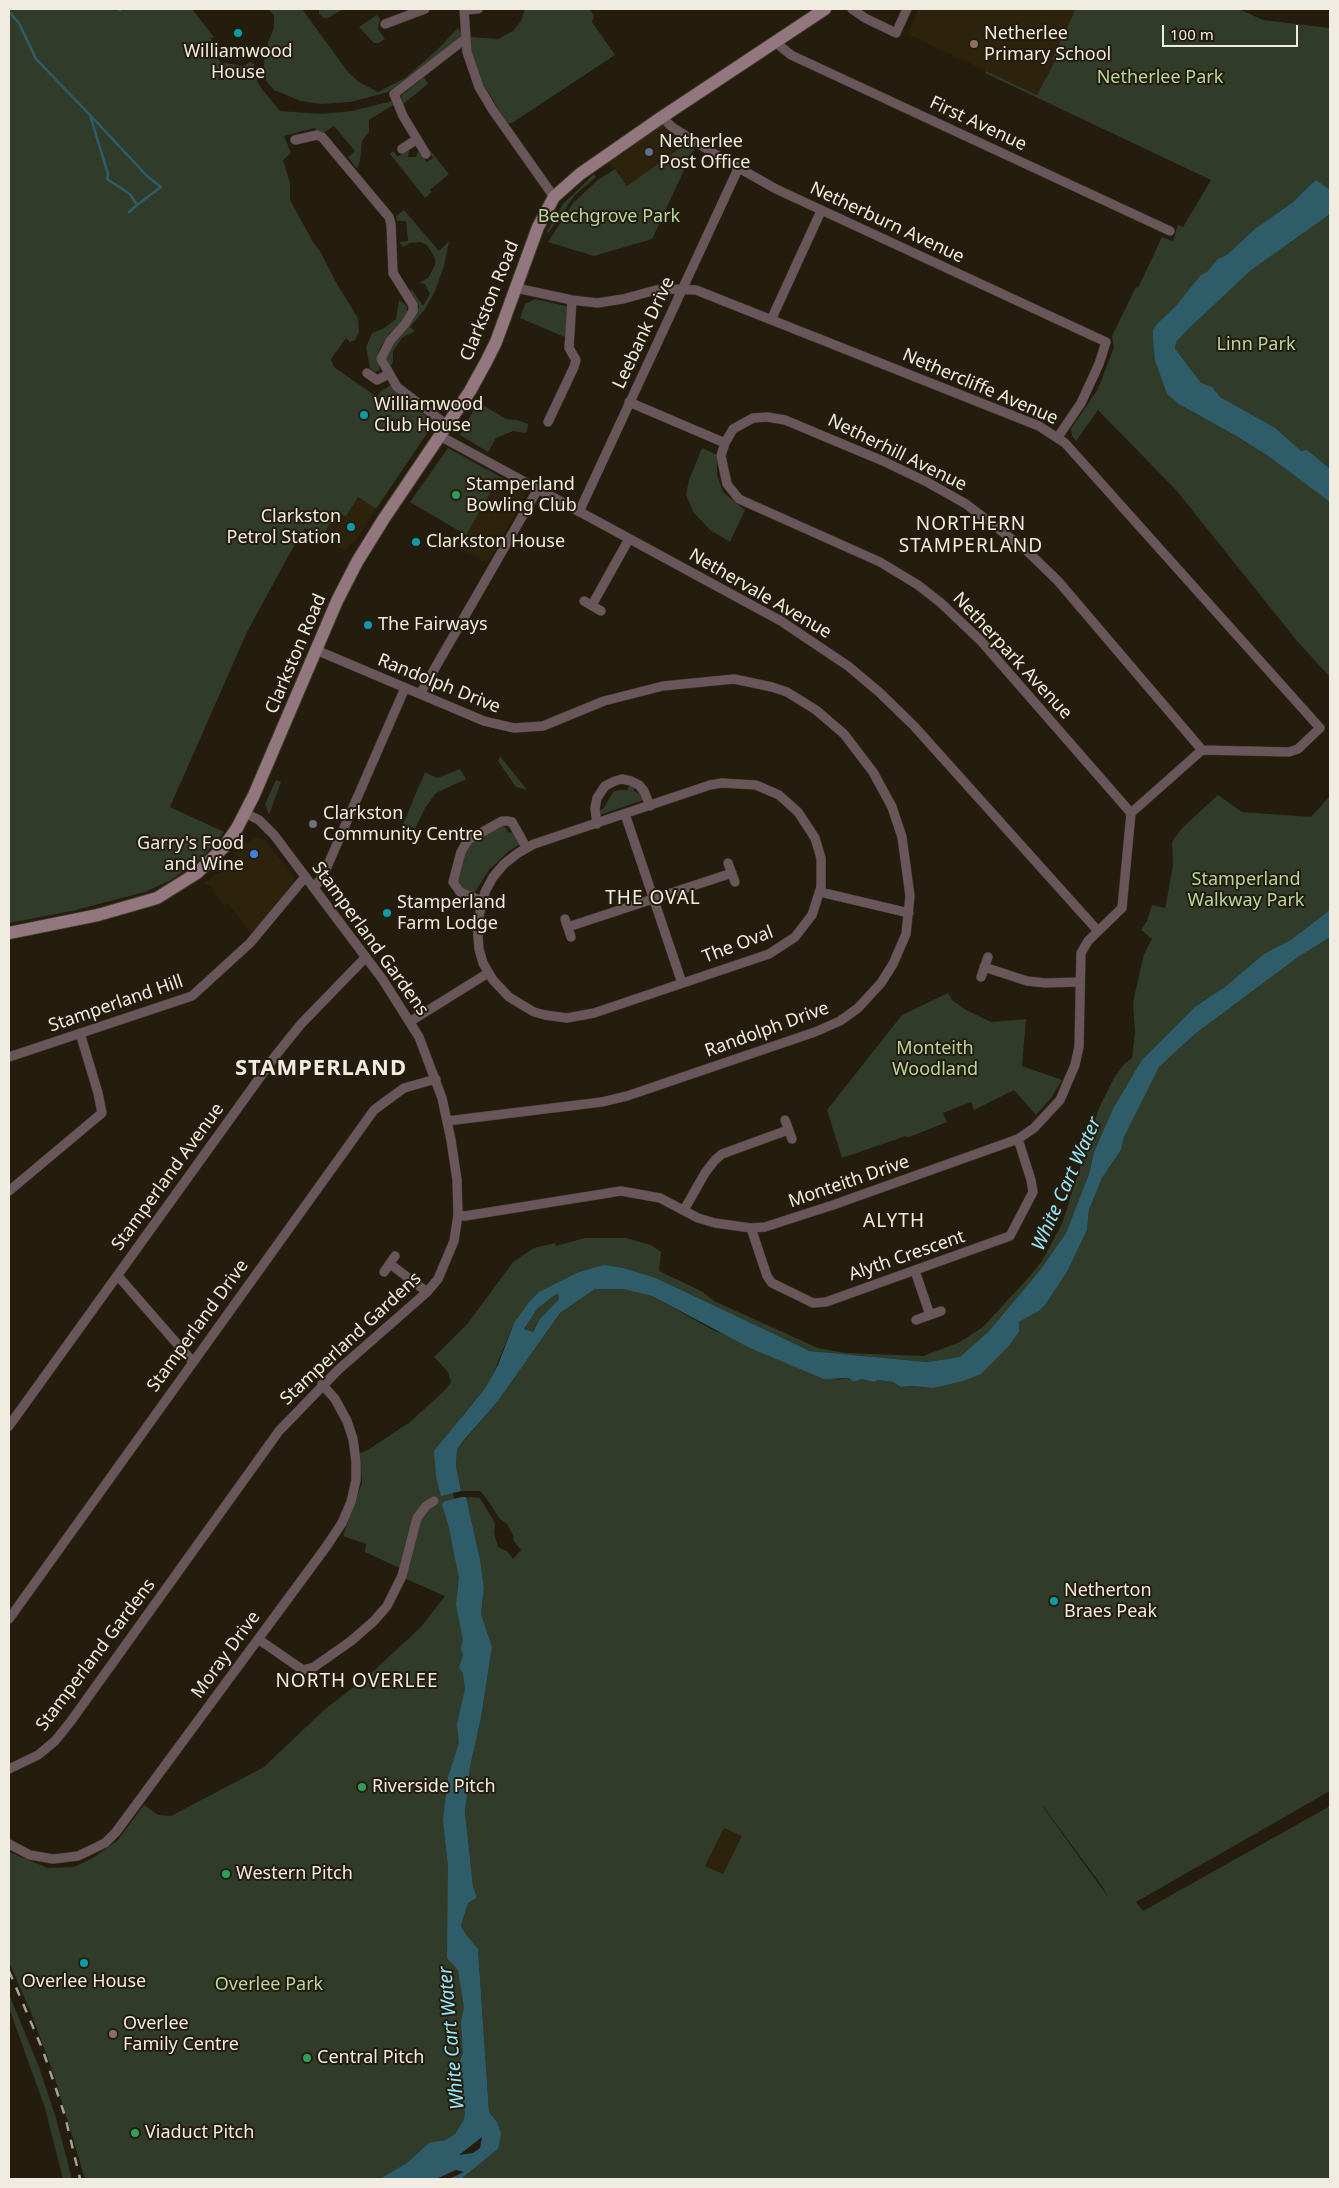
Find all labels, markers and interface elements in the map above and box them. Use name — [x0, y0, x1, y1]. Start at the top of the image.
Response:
scale bar — [1164, 15, 1300, 47]
place label: Netherlee Primary School — [984, 23, 1111, 66]
text: 100 m — [1170, 24, 1214, 44]
marker: Williamwood House — [232, 27, 244, 39]
marker: Netherlee Primary School — [968, 38, 980, 50]
place label: Williamwood House — [183, 41, 293, 84]
park label: Netherlee Park — [1097, 67, 1223, 89]
street label: First Avenue — [926, 92, 1030, 156]
place label: Netherlee Post Office — [659, 131, 750, 173]
marker: Netherlee Post Office — [643, 146, 655, 158]
street label: Netherburn Avenue — [806, 178, 968, 268]
park label: Beechgrove Park — [538, 206, 680, 228]
street label: Clarkston Road — [456, 238, 524, 364]
street label: Leebank Drive — [609, 274, 679, 392]
park label: Linn Park — [1216, 334, 1296, 356]
street label: Nethercliffe Avenue — [899, 344, 1061, 430]
place label: Williamwood Club House — [374, 394, 483, 436]
marker: Williamwood Club House — [358, 409, 370, 421]
street label: Netherhill Avenue — [824, 410, 970, 496]
place label: Stamperland Bowling Club — [466, 474, 577, 516]
marker: Stamperland Bowling Club — [450, 489, 462, 501]
place label: Clarkston Petrol Station — [227, 506, 341, 548]
district label: NORTHERN STAMPERLAND — [897, 514, 1045, 558]
marker: Clarkston Petrol Station — [345, 521, 357, 533]
place label: Clarkston House — [426, 531, 565, 553]
marker: Clarkston House — [410, 536, 422, 548]
street label: Nethervale Avenue — [685, 544, 835, 644]
street label: Netherpark Avenue — [948, 588, 1076, 724]
street label: Clarkston Road — [261, 591, 331, 717]
place label: The Fairways — [378, 614, 488, 636]
marker: The Fairways — [362, 619, 374, 631]
street label: Randolph Drive — [374, 650, 504, 718]
place label: Clarkston Community Centre — [323, 803, 483, 846]
marker: Clarkston Community Centre — [307, 818, 319, 830]
place label: Garry's Food and Wine — [137, 833, 244, 876]
marker: Garry's Food and Wine — [248, 848, 260, 860]
street label: Stamperland Gardens — [307, 858, 433, 1020]
park label: Stamperland Walkway Park — [1188, 869, 1304, 912]
district label: THE OVAL — [604, 888, 702, 910]
place label: Stamperland Farm Lodge — [397, 892, 506, 934]
marker: Stamperland Farm Lodge — [381, 907, 393, 919]
street label: The Oval — [700, 922, 776, 968]
street label: Stamperland Hill — [46, 971, 186, 1037]
street label: Randolph Drive — [702, 998, 832, 1062]
park label: Monteith Woodland — [892, 1038, 978, 1080]
district label: STAMPERLAND — [234, 1056, 408, 1082]
street label: Stamperland Avenue — [107, 1099, 229, 1255]
water label: White Cart Water — [1027, 1114, 1107, 1254]
street label: Monteith Drive — [786, 1151, 912, 1213]
district label: ALYTH — [862, 1211, 926, 1233]
street label: Alyth Crescent — [846, 1226, 968, 1286]
street label: Stamperland Drive — [143, 1256, 253, 1396]
street label: Stamperland Gardens — [276, 1268, 426, 1410]
street label: Stamperland Gardens — [32, 1575, 160, 1735]
place label: Netherton Braes Peak — [1064, 1580, 1157, 1622]
marker: Netherton Braes Peak — [1048, 1595, 1060, 1607]
street label: Moray Drive — [187, 1607, 265, 1703]
district label: NORTH OVERLEE — [274, 1671, 440, 1693]
place label: Riverside Pitch — [372, 1776, 496, 1798]
marker: Riverside Pitch — [356, 1781, 368, 1793]
place label: Western Pitch — [236, 1863, 353, 1885]
marker: Western Pitch — [220, 1868, 232, 1880]
marker: Overlee House — [78, 1957, 90, 1969]
water label: White Cart Water — [434, 1965, 470, 2111]
place label: Overlee House — [22, 1971, 146, 1993]
park label: Overlee Park — [215, 1974, 323, 1996]
place label: Overlee Family Centre — [123, 2013, 239, 2056]
marker: Overlee Family Centre — [107, 2028, 119, 2040]
place label: Central Pitch — [317, 2047, 424, 2069]
marker: Central Pitch — [301, 2052, 313, 2064]
place label: Viaduct Pitch — [145, 2122, 254, 2144]
marker: Viaduct Pitch — [129, 2127, 141, 2139]

